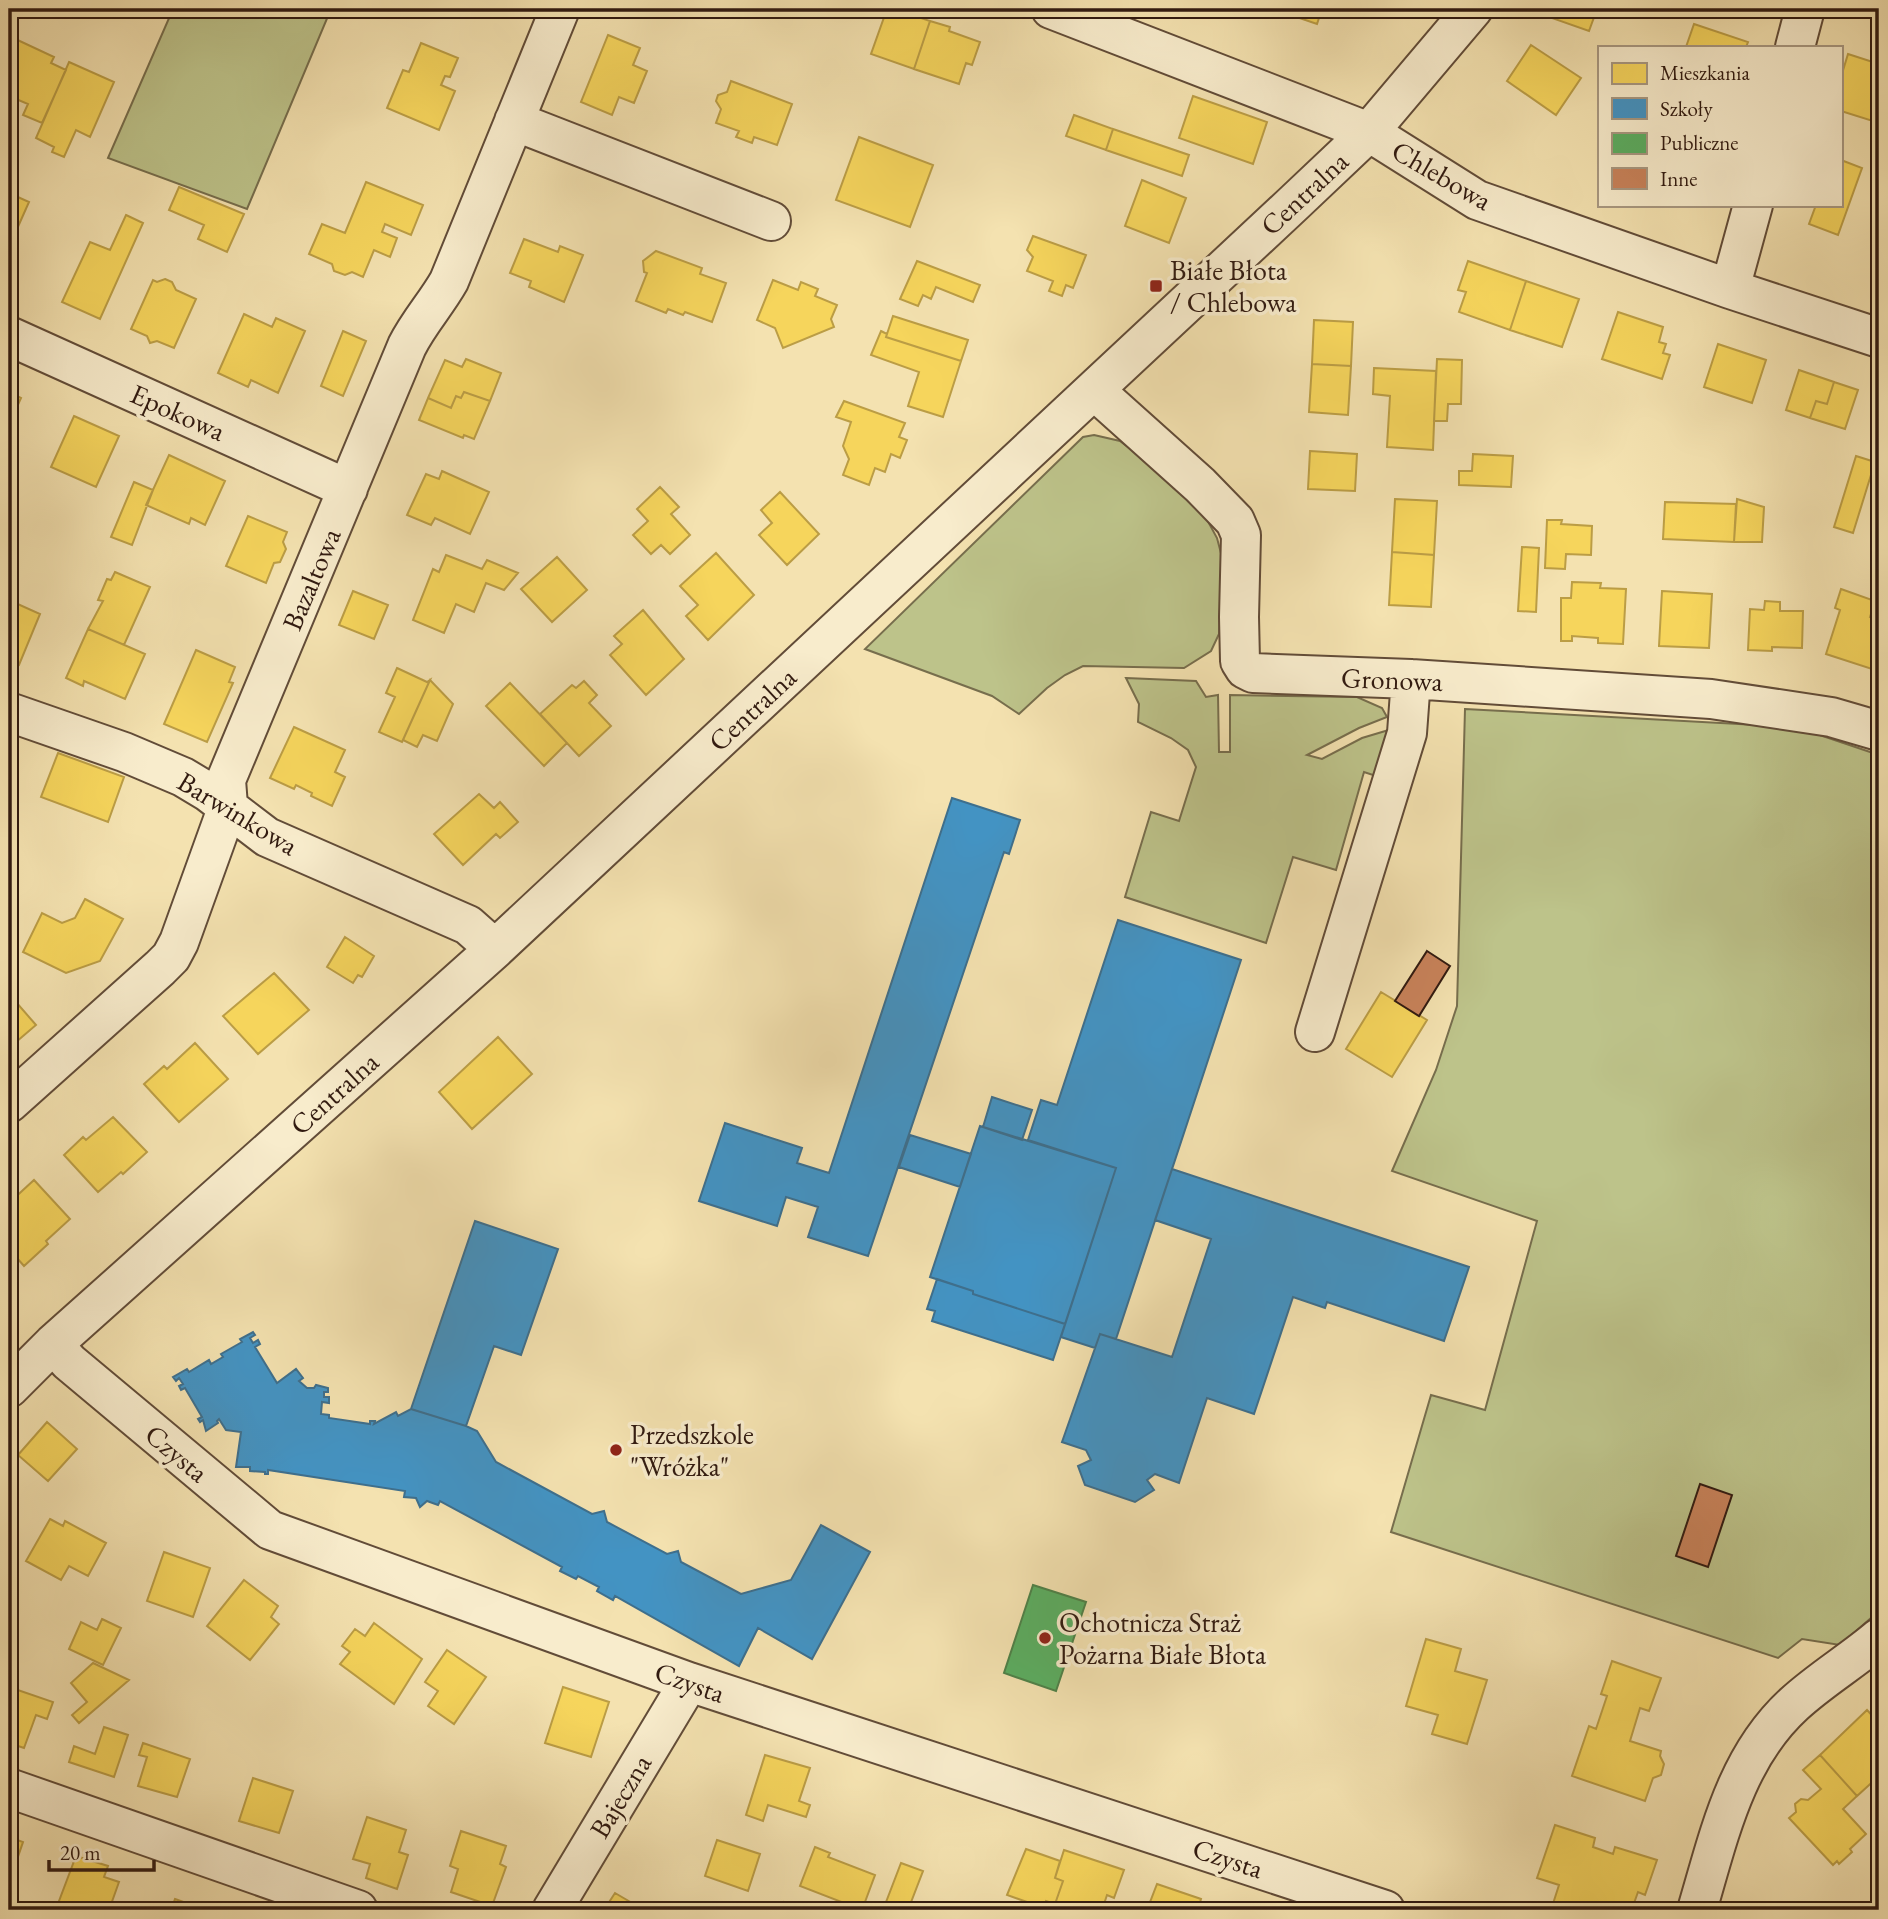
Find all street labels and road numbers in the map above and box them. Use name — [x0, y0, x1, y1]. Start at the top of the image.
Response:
street label: Chlebowa — [1385, 132, 1499, 218]
street label: Centralna — [1252, 143, 1356, 243]
street label: Epokowa — [125, 375, 232, 449]
street label: Bazaltowa — [273, 522, 349, 636]
street label: Centralna — [700, 659, 804, 759]
street label: Gronowa — [1341, 659, 1444, 699]
street label: Barwinkowa — [171, 763, 306, 863]
street label: Centralna — [282, 1043, 387, 1142]
street label: Czysta — [138, 1416, 217, 1490]
street label: Czysta — [650, 1653, 731, 1711]
street label: Bajeczna — [581, 1747, 659, 1844]
street label: Czysta — [1188, 1830, 1268, 1886]

